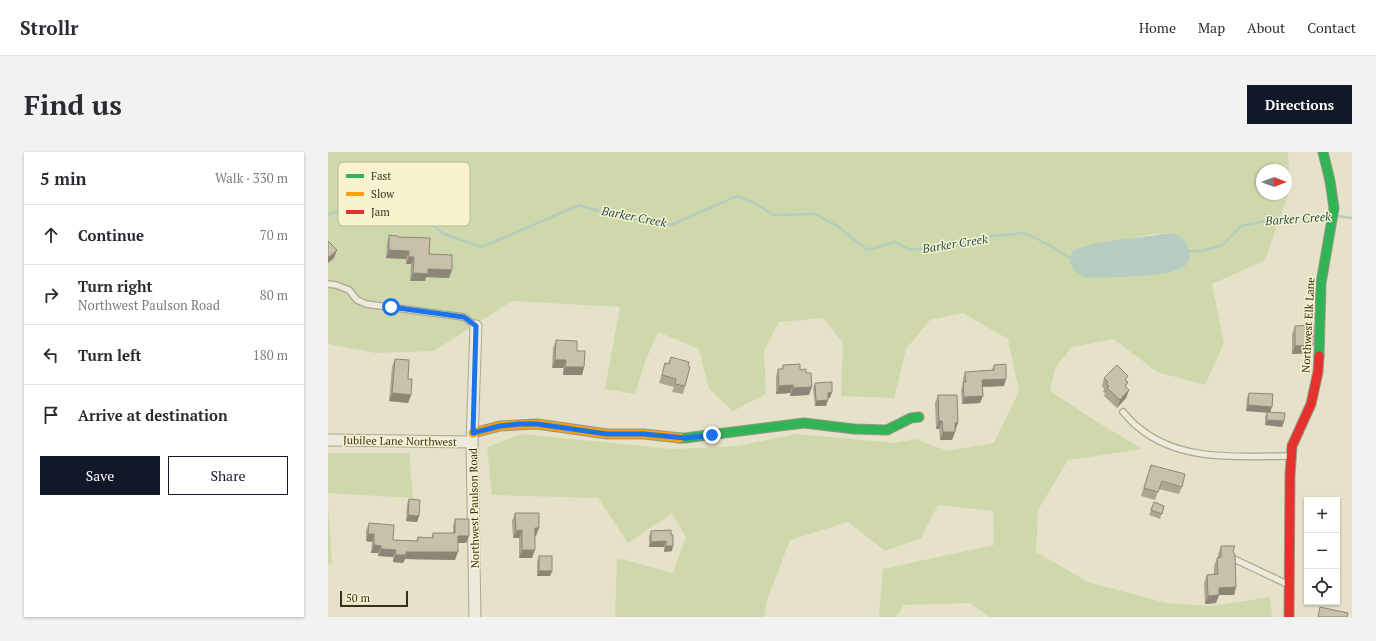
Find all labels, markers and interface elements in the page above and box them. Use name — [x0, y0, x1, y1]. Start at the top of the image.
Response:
text: Strollr — [20, 15, 78, 40]
text: Home — [1139, 18, 1176, 37]
text: Map — [1198, 18, 1225, 37]
text: About — [1247, 18, 1285, 37]
text: Contact — [1307, 18, 1356, 37]
button: Directions — [1247, 85, 1352, 124]
text: Find us — [24, 86, 122, 123]
legend — [338, 162, 470, 226]
north arrow — [1256, 164, 1292, 200]
text: 5 min — [40, 167, 87, 190]
text: Walk · 330 m — [215, 169, 288, 187]
text: Fast — [371, 169, 391, 183]
text: Slow — [371, 187, 395, 201]
water label: Barker Creek — [599, 203, 668, 230]
text: Jam — [371, 205, 390, 219]
water label: Barker Creek — [1264, 209, 1332, 228]
icon: ahead — [40, 224, 62, 246]
text: Continue — [78, 225, 144, 245]
text: 70 m — [260, 226, 288, 244]
water label: Barker Creek — [920, 231, 989, 256]
text: Turn right — [78, 276, 153, 296]
street label: Northwest Elk Lane — [1299, 276, 1318, 373]
icon: right — [40, 284, 62, 306]
text: 80 m — [260, 286, 288, 304]
text: Northwest Paulson Road — [78, 296, 220, 314]
route start — [382, 298, 400, 316]
icon: left — [40, 344, 62, 366]
text: Turn left — [78, 345, 142, 365]
text: 180 m — [253, 346, 288, 364]
icon: arrive — [40, 404, 62, 426]
text: Arrive at destination — [78, 405, 228, 425]
route end — [703, 426, 721, 444]
street label: Jubilee Lane Northwest — [343, 433, 457, 449]
street label: Northwest Paulson Road — [466, 448, 482, 568]
button: Save — [40, 456, 160, 495]
button: Share — [168, 456, 288, 495]
map controls — [1304, 497, 1340, 605]
button: + — [1304, 497, 1340, 533]
button: − — [1304, 533, 1340, 569]
button: locate — [1304, 569, 1340, 605]
scale bar — [340, 589, 408, 608]
text: 50 m — [346, 591, 370, 605]

